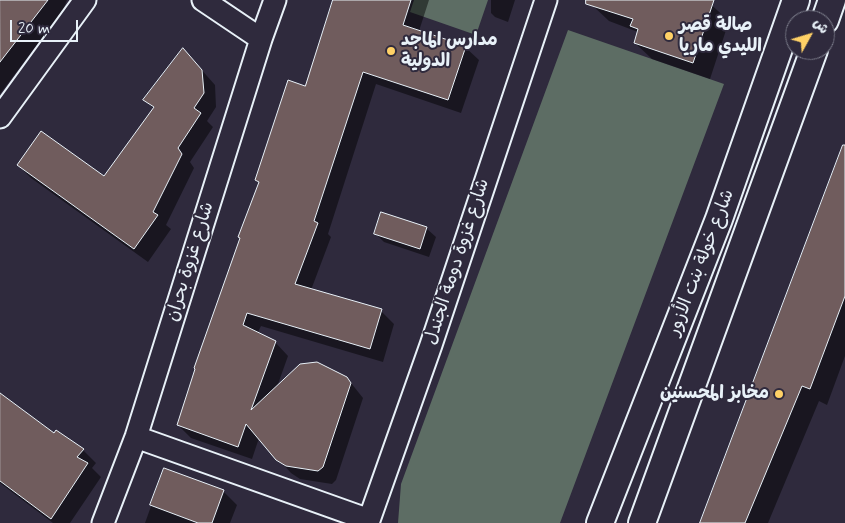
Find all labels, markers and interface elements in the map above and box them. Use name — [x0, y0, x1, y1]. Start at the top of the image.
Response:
scale bar — [12, 10, 80, 42]
north arrow — [785, 10, 835, 60]
place label: صالة قصر الليدي ماريا — [679, 15, 762, 58]
text: ش — [809, 15, 833, 38]
text: 20 m — [18, 19, 50, 39]
place label: مدارس الماجد الدولية — [401, 30, 498, 72]
marker: صالة قصر الليدي ماريا — [663, 30, 675, 42]
marker: مدارس الماجد الدولية — [385, 45, 397, 57]
street label: شارع غزوة دومة الجندل — [421, 176, 495, 348]
street label: شارع خولة بنت الأزور — [664, 187, 740, 339]
street label: شارع غزوة بحران — [163, 200, 219, 324]
place label: مخابز المحسنين — [660, 383, 769, 405]
marker: مخابز المحسنين — [773, 388, 785, 400]

